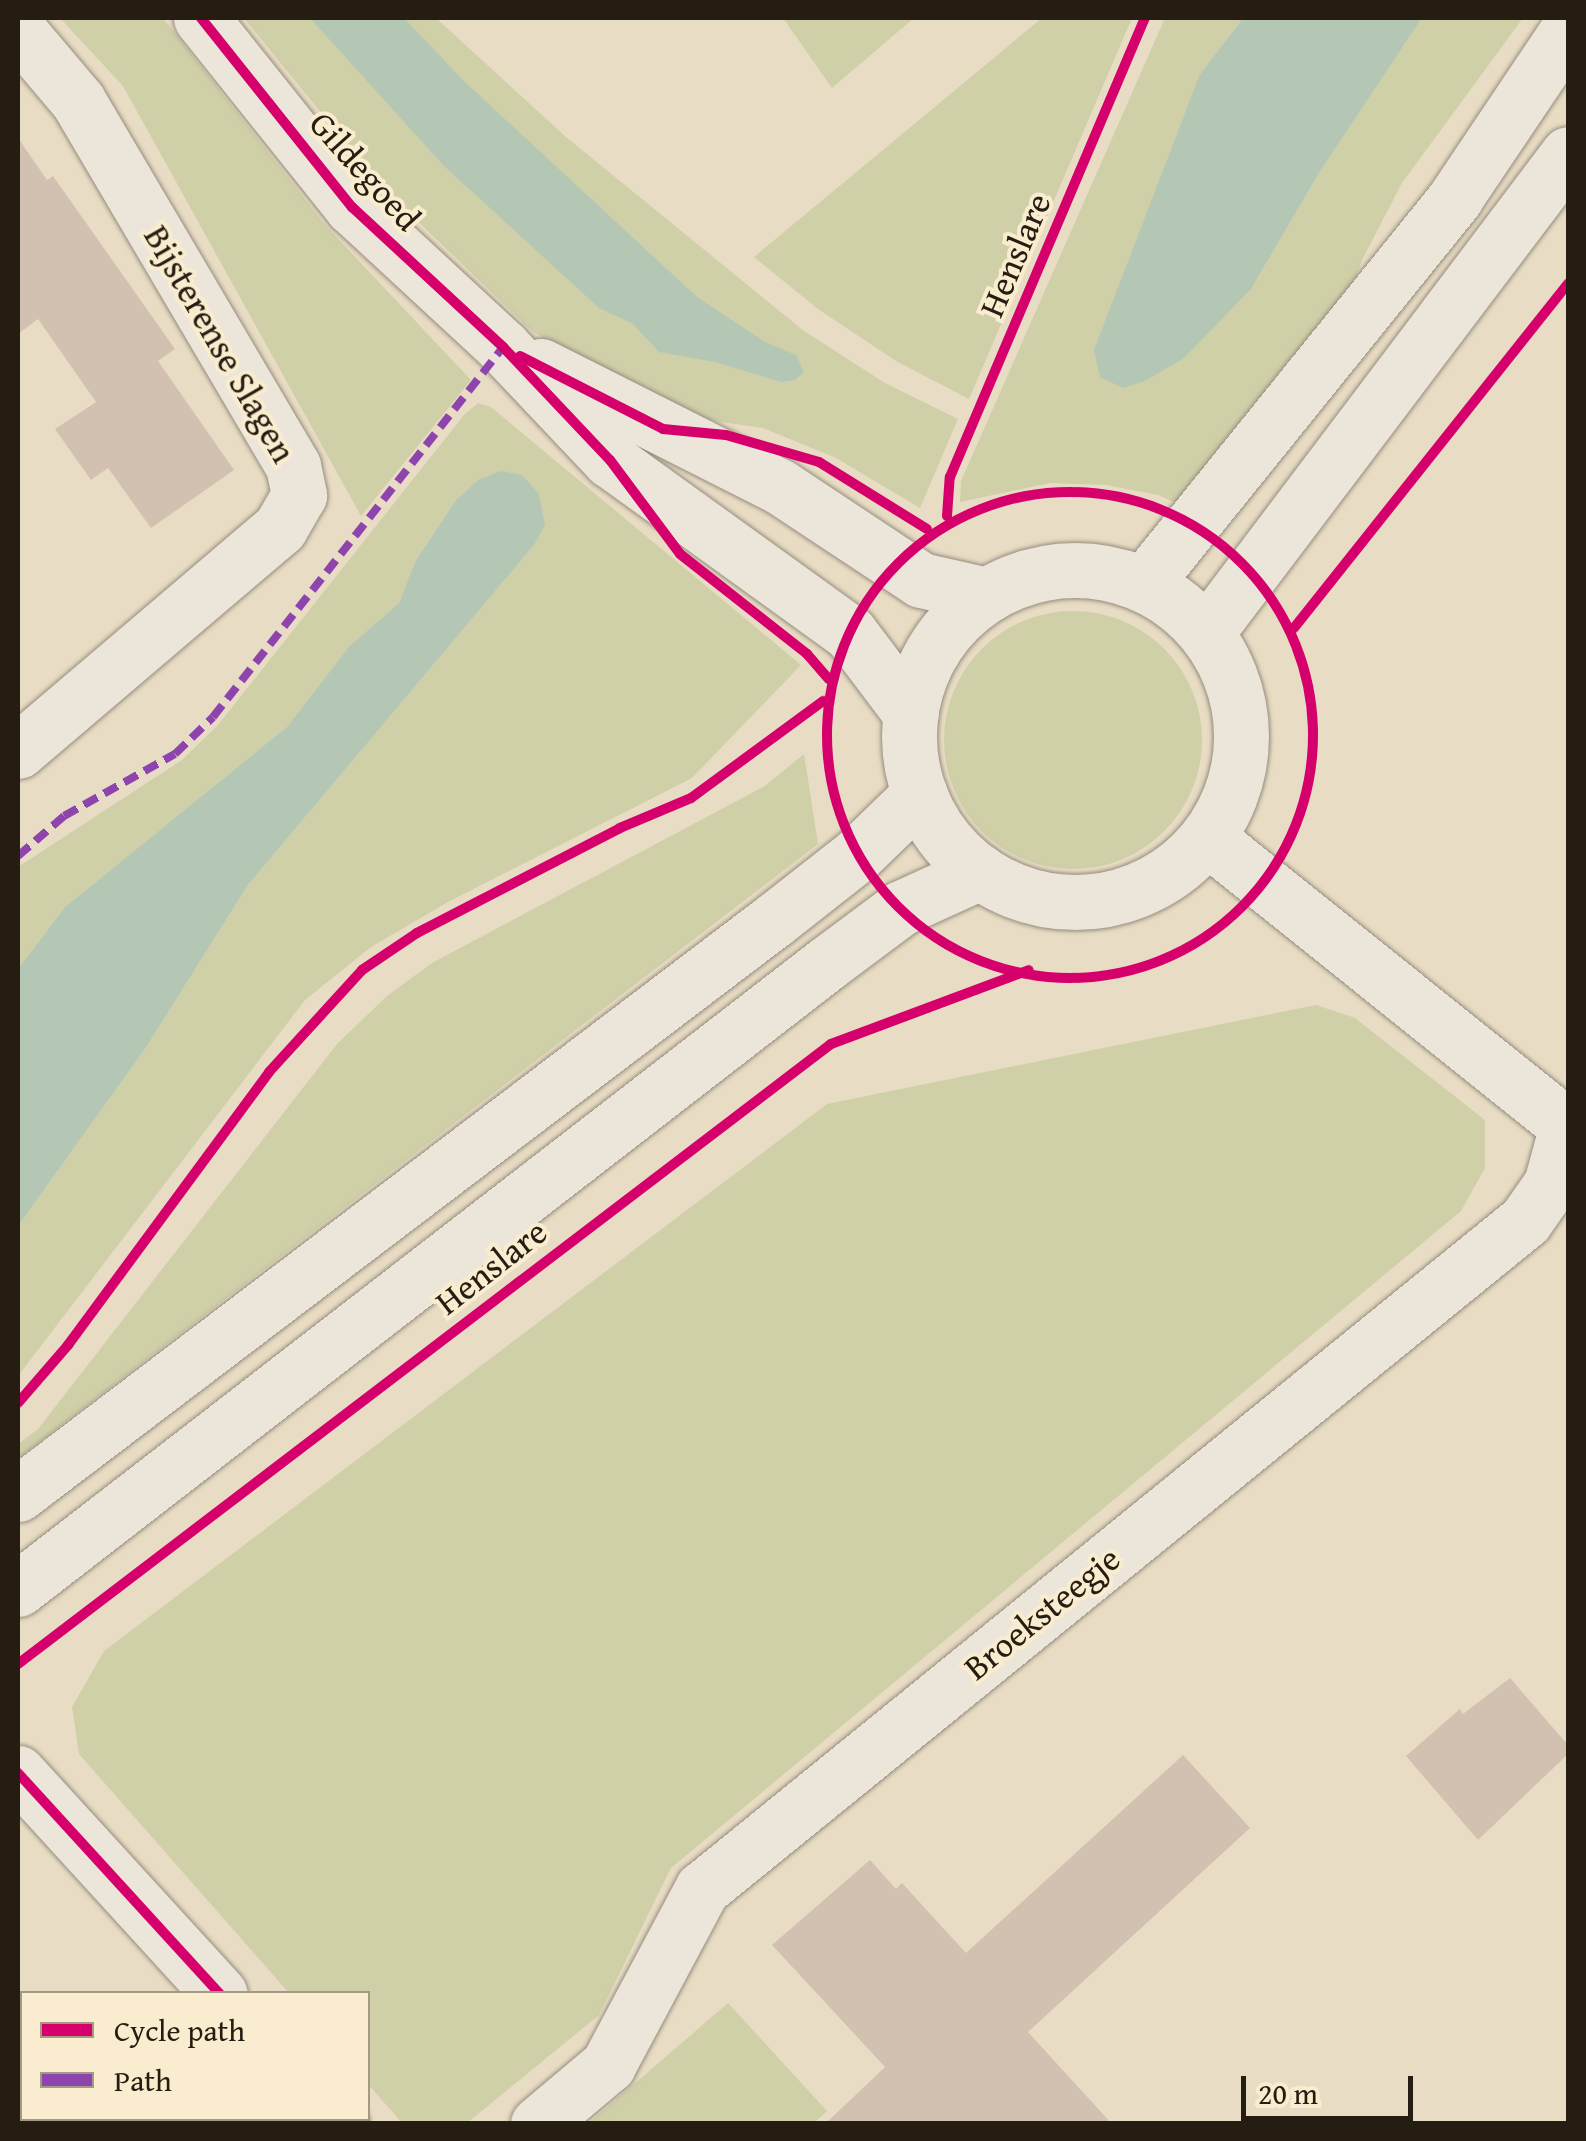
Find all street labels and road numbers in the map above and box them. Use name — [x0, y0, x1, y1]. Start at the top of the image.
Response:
street label: Gildegoed — [301, 103, 429, 239]
street label: Henslare — [970, 187, 1060, 323]
street label: Bijsterense Slagen — [135, 218, 305, 470]
street label: Henslare — [427, 1210, 555, 1324]
street label: Broeksteegje — [956, 1537, 1128, 1689]

